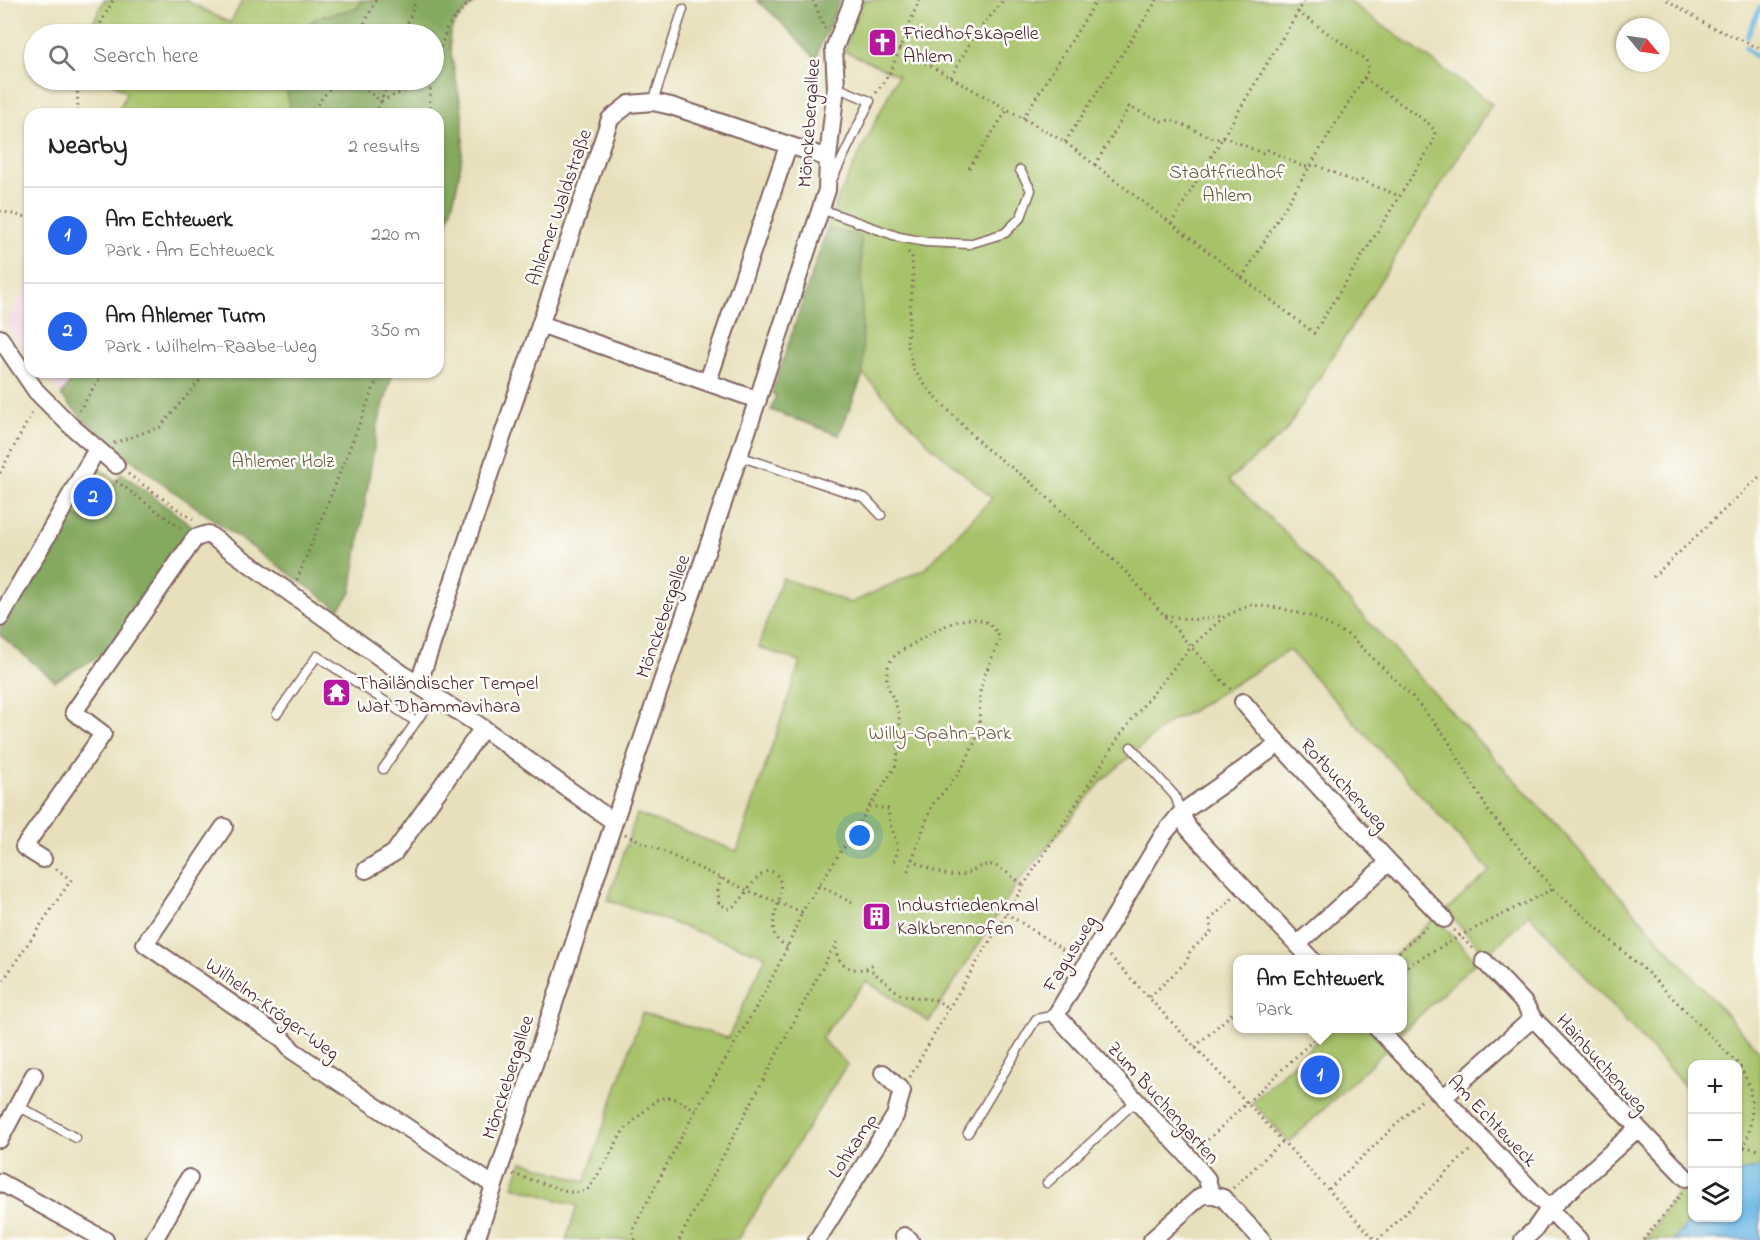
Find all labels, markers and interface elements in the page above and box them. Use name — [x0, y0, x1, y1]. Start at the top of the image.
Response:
north arrow — [1616, 18, 1670, 72]
place label: Friedhofskapelle Ahlem — [902, 20, 1039, 72]
search box — [24, 24, 444, 90]
church icon: Friedhofskapelle Ahlem — [866, 27, 898, 59]
icon: search — [45, 41, 78, 74]
text: Search here — [93, 41, 198, 73]
street label: Mönckebergallee — [792, 58, 830, 189]
street label: Ahlemer Waldstraße — [520, 126, 601, 290]
text: Nearby — [48, 128, 127, 166]
text: 2 results — [348, 133, 420, 162]
park label: Stadtfriedhof Ahlem — [1169, 159, 1286, 211]
text: Am Echtewerk — [105, 205, 233, 237]
text: 1 — [64, 221, 71, 250]
text: 220 m — [371, 221, 420, 250]
text: Park · Am Echteweck — [105, 237, 274, 266]
text: Am Ahlemer Turm — [105, 301, 266, 333]
text: 2 — [63, 317, 72, 346]
text: 350 m — [371, 317, 420, 346]
text: Park · Wilhelm-Raabe-Weg — [105, 333, 317, 362]
park label: Ahlemer Holz — [232, 448, 335, 477]
pin: 2 — [74, 474, 112, 520]
street label: Mönckebergallee — [630, 551, 700, 683]
place label: Thailändischer Tempel Wat Dhammavihara — [357, 670, 538, 722]
temple icon: Thailändischer Tempel Wat Dhammavihara — [320, 677, 352, 709]
park label: Willy-Spahn-Park — [869, 720, 1012, 749]
street label: Rotbuchenweg — [1291, 733, 1394, 840]
your location — [845, 821, 874, 850]
place label: Industriedenkmal Kalkbrennofen — [897, 892, 1038, 944]
building icon: Industriedenkmal Kalkbrennofen — [860, 900, 892, 932]
street label: Fagusweg — [1036, 910, 1106, 1000]
street label: Wilhelm-Kröger-Weg — [198, 951, 345, 1070]
popup — [1233, 955, 1407, 1033]
text: Am Echtewerk — [1256, 964, 1384, 996]
text: Park — [1256, 996, 1292, 1025]
street label: Hainbuchenweg — [1547, 1008, 1654, 1122]
street label: Mönckebergallee — [476, 1012, 544, 1144]
street label: Zum Buchengarten — [1098, 1036, 1225, 1172]
pin: 1 — [1300, 1052, 1340, 1098]
map controls — [1688, 1060, 1742, 1222]
button: + — [1688, 1060, 1742, 1114]
street label: Am Echteweck — [1440, 1069, 1543, 1175]
street label: Lohkamp — [822, 1108, 886, 1185]
button: − — [1688, 1114, 1742, 1168]
button: layers — [1688, 1168, 1742, 1222]

